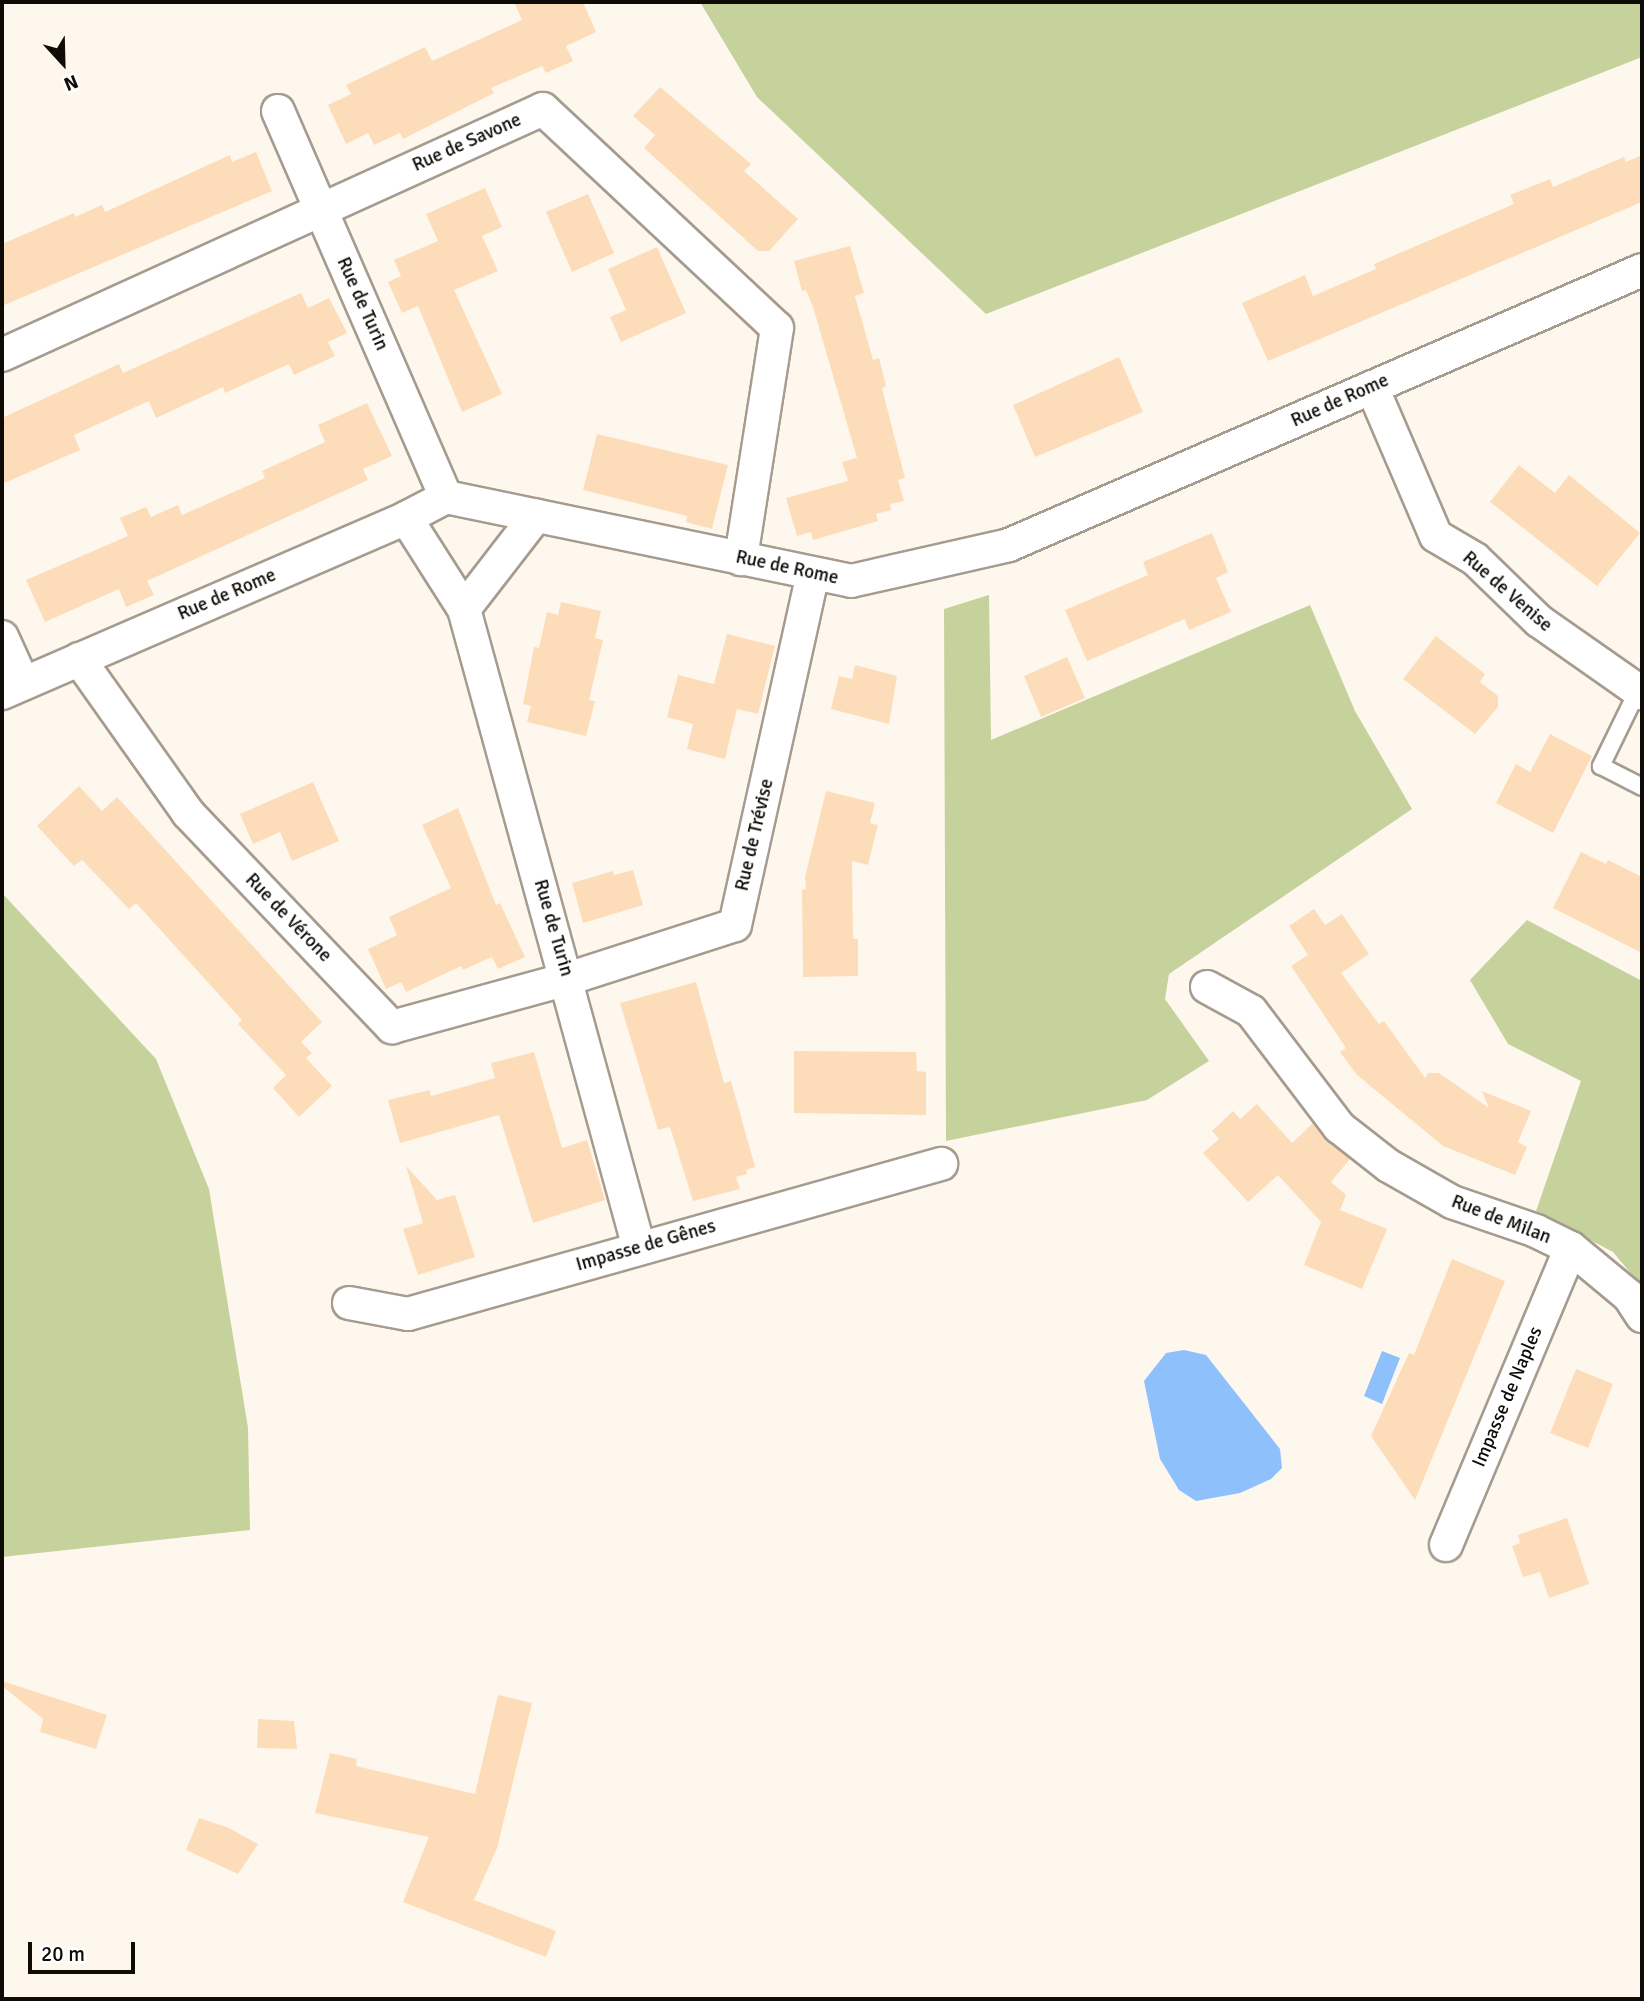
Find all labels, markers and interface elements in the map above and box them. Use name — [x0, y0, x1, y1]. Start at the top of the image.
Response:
north arrow — [28, 28, 98, 98]
text: N — [60, 69, 81, 96]
street label: Rue de Savone — [409, 109, 525, 177]
street label: Rue de Turin — [331, 254, 393, 354]
street label: Rue de Rome — [1288, 369, 1392, 433]
street label: Rue de Rome — [734, 546, 840, 590]
street label: Rue de Venise — [1457, 547, 1557, 637]
street label: Rue de Rome — [174, 564, 280, 626]
street label: Rue de Trévise — [731, 777, 779, 893]
street label: Rue de Vérone — [240, 869, 336, 967]
street label: Rue de Turin — [528, 877, 578, 979]
street label: Rue de Milan — [1448, 1191, 1554, 1249]
street label: Impasse de Gênes — [573, 1215, 719, 1277]
street label: Impasse de Naples — [1468, 1323, 1548, 1471]
scale bar — [32, 1927, 138, 1971]
text: 20 m — [41, 1941, 85, 1967]

